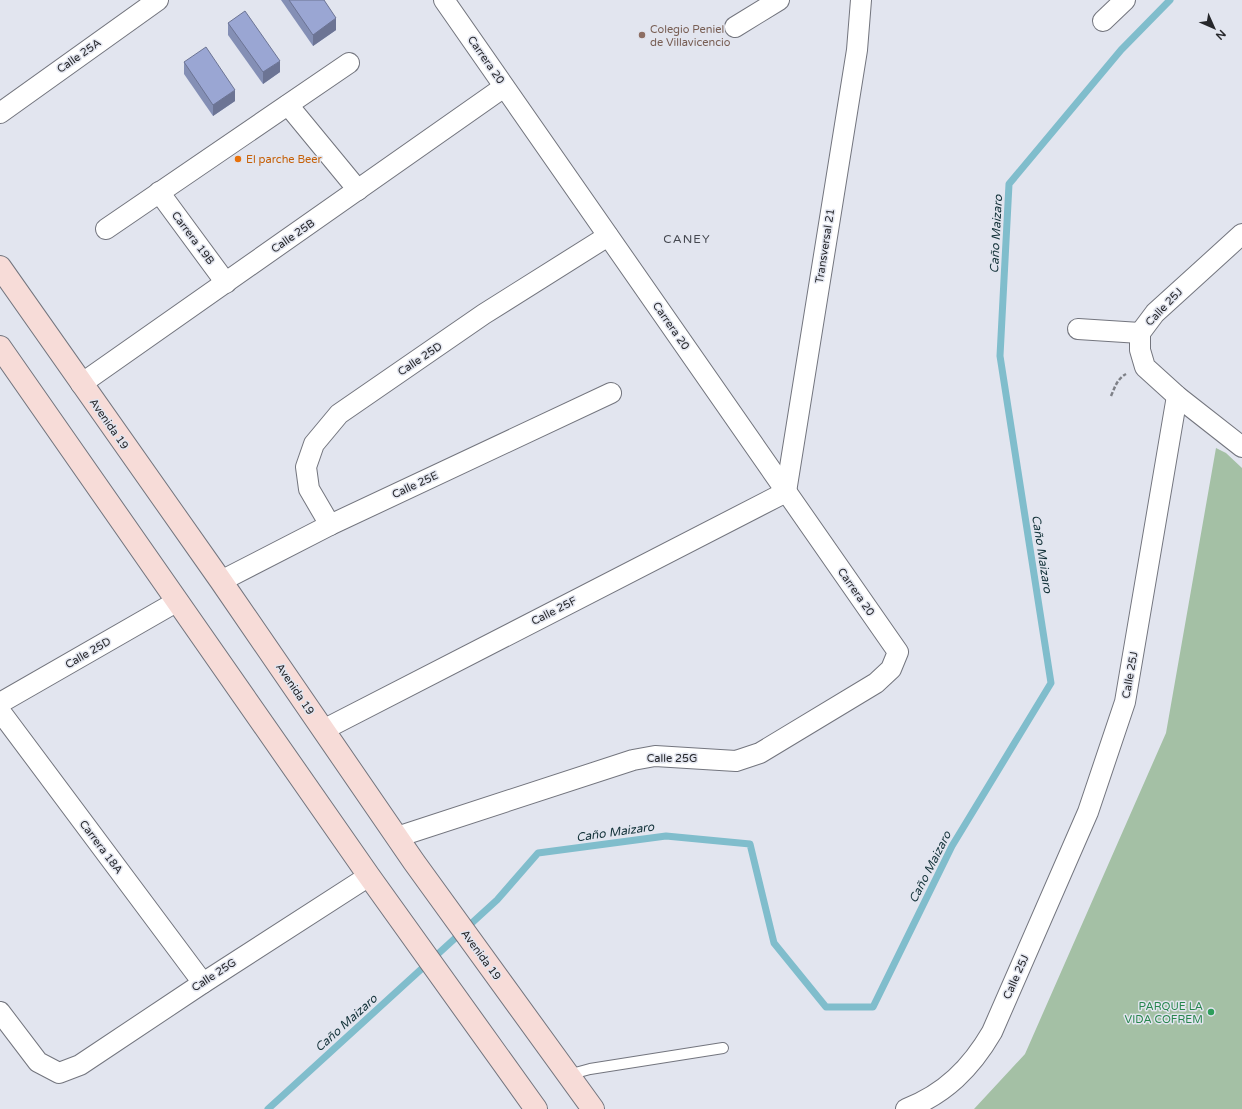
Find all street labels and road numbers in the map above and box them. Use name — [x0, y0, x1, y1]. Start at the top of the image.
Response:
street label: Carrera 20 — [465, 34, 507, 86]
street label: Calle 25A — [55, 36, 103, 76]
street label: Transversal 21 — [813, 208, 837, 284]
street label: Carrera 19B — [169, 209, 217, 267]
street label: Calle 25B — [269, 216, 317, 256]
street label: Calle 25J — [1143, 285, 1185, 329]
street label: Carrera 20 — [650, 300, 692, 352]
street label: Calle 25D — [395, 340, 445, 378]
street label: Avenida 19 — [87, 396, 131, 452]
street label: Calle 25E — [390, 469, 440, 501]
street label: Carrera 20 — [835, 566, 877, 618]
street label: Calle 25F — [529, 594, 579, 628]
street label: Calle 25D — [63, 635, 113, 671]
street label: Calle 25J — [1119, 651, 1141, 699]
street label: Avenida 19 — [273, 661, 317, 717]
street label: Calle 25G — [647, 752, 697, 765]
street label: Carrera 18A — [77, 818, 125, 876]
street label: Avenida 19 — [458, 927, 504, 983]
street label: Calle 25J — [1000, 953, 1032, 1001]
street label: Calle 25G — [189, 956, 239, 994]

